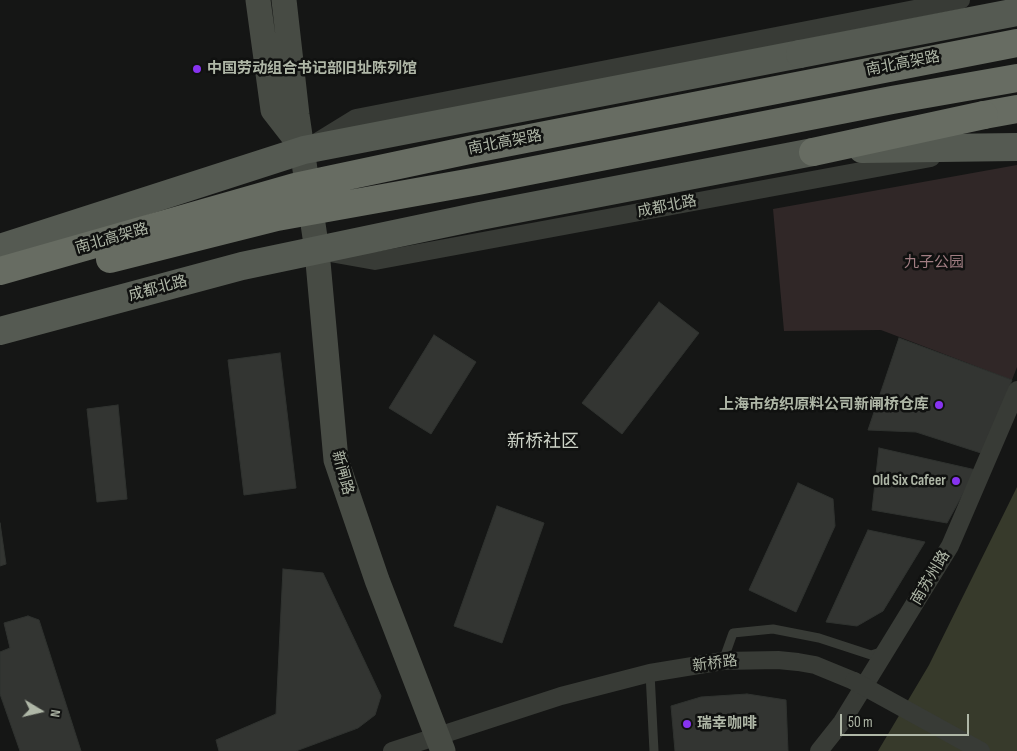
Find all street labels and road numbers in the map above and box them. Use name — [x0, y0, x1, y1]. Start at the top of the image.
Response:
street label: 南北高架路 — [864, 48, 942, 80]
street label: 南北高架路 — [466, 127, 544, 159]
street label: 成都北路 — [636, 192, 698, 222]
street label: 南北高架路 — [73, 220, 151, 258]
street label: 成都北路 — [127, 273, 189, 305]
street label: 新闸路 — [327, 449, 357, 497]
street label: 南苏州路 — [908, 548, 954, 608]
street label: 新桥路 — [692, 652, 738, 676]

